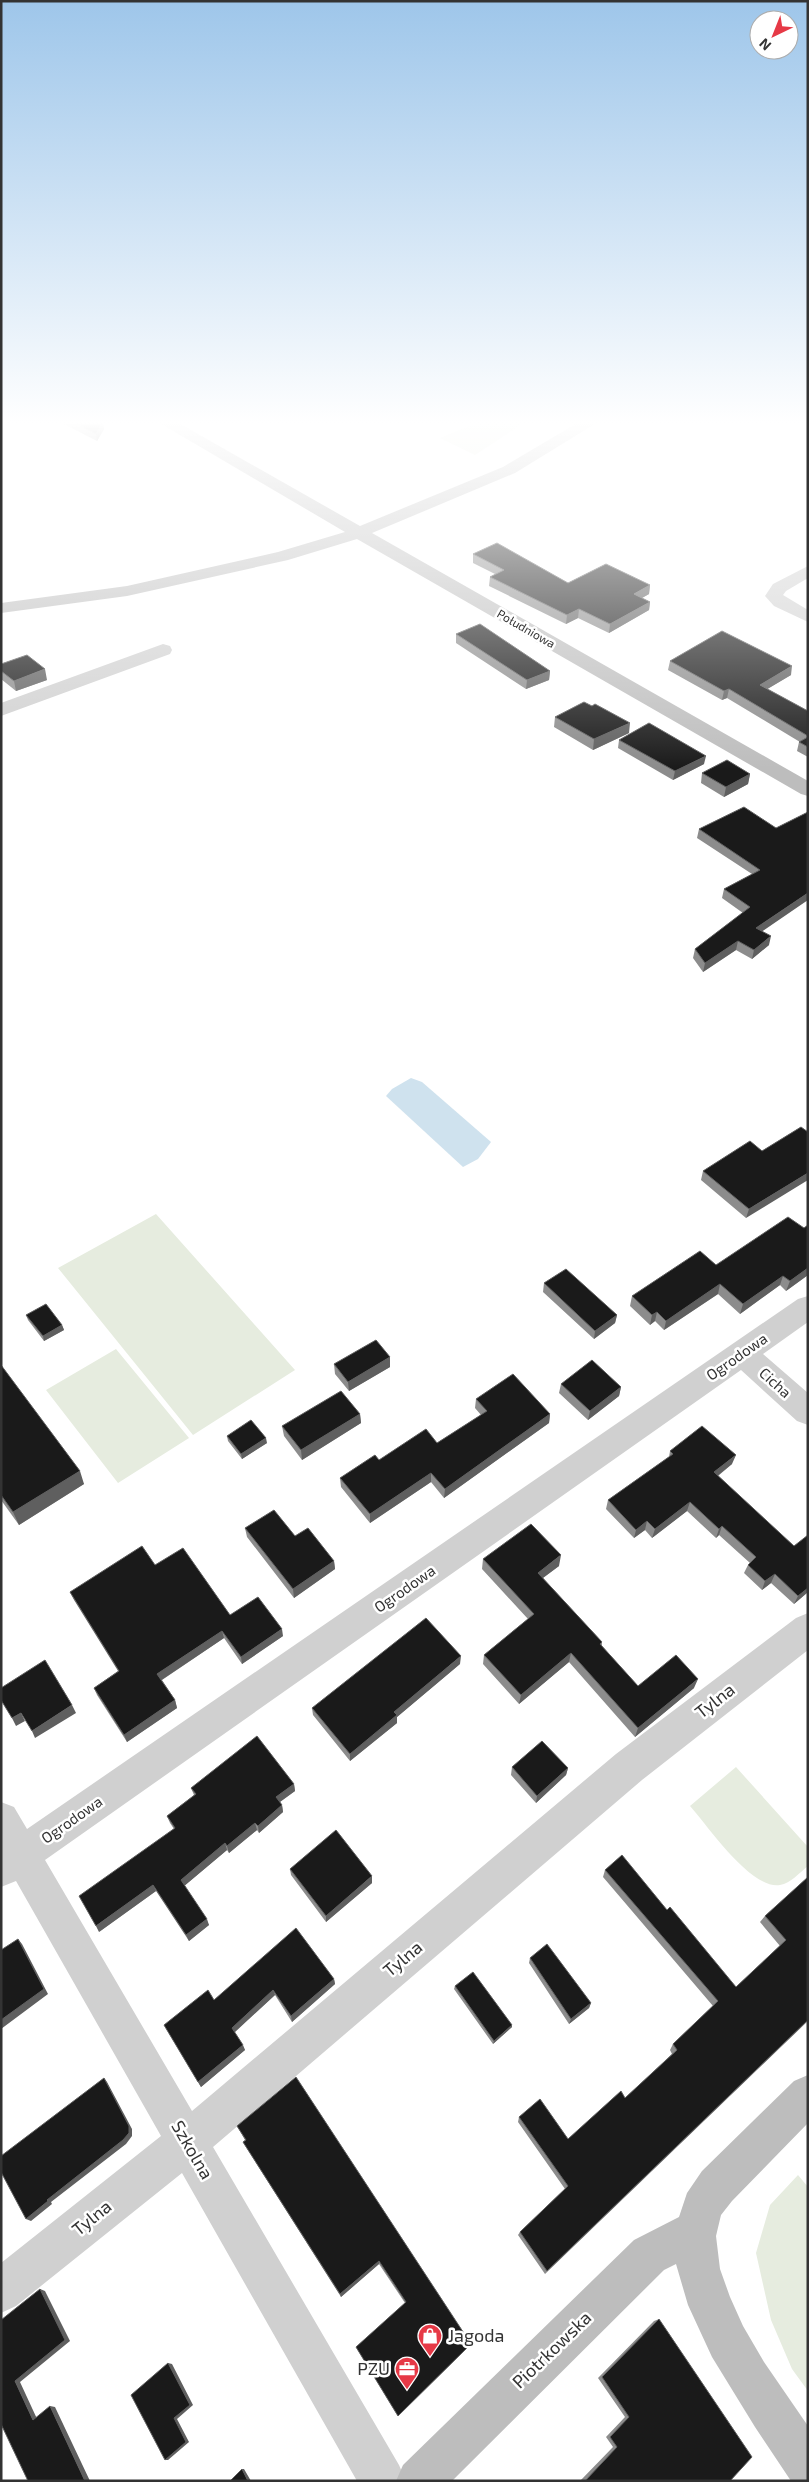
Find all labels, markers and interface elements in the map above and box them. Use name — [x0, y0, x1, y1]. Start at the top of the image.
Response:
north arrow — [749, 10, 799, 60]
text: N — [755, 35, 774, 55]
street label: Południowa — [495, 606, 558, 650]
street label: Ogrodowa — [702, 1329, 770, 1384]
street label: Cicha — [756, 1363, 795, 1401]
street label: Ogrodowa — [370, 1561, 438, 1616]
street label: Tylna — [690, 1678, 739, 1723]
street label: Ogrodowa — [37, 1792, 105, 1847]
street label: Tylna — [378, 1936, 426, 1981]
street label: Szkolna — [167, 2116, 218, 2183]
street label: Tylna — [67, 2195, 116, 2240]
street label: Piotrkowska — [507, 2306, 595, 2392]
shop icon: Jagoda — [417, 2323, 443, 2357]
place label: Jagoda — [448, 2324, 504, 2346]
office icon: PZU — [394, 2356, 420, 2390]
place label: PZU — [357, 2357, 390, 2379]

